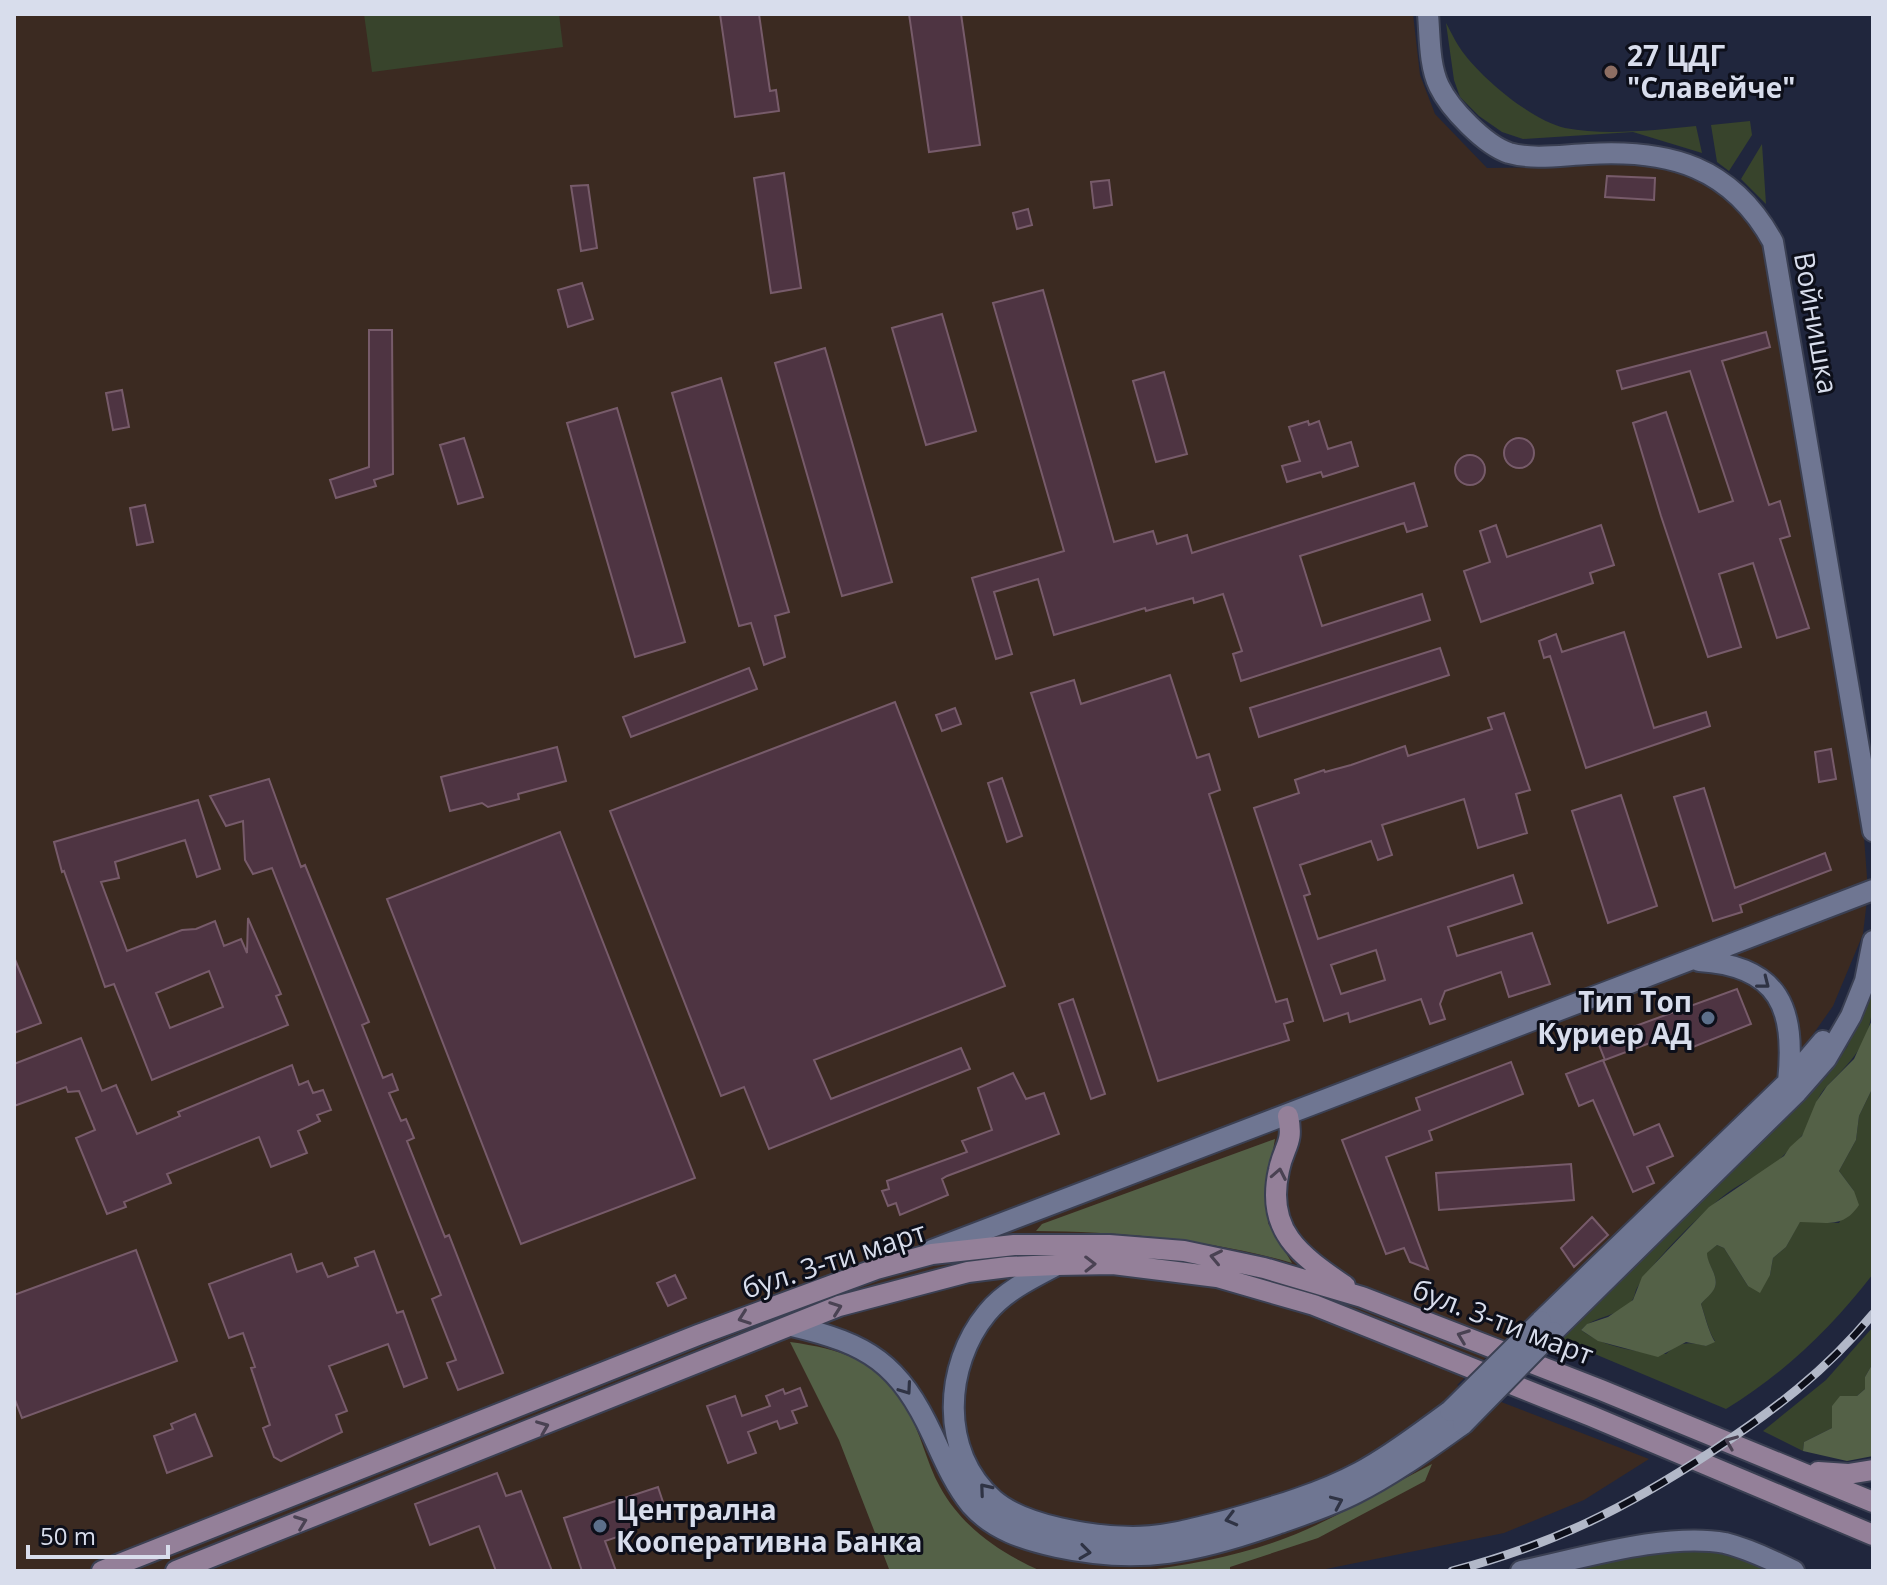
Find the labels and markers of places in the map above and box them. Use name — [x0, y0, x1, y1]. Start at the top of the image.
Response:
place label: 27 ЦДГ "Славейче" — [1627, 36, 1795, 106]
marker: 27 ЦДГ "Славейче" — [1602, 63, 1620, 81]
place label: Тип Топ Куриер АД — [1537, 982, 1692, 1052]
marker: Тип Топ Куриер АД — [1699, 1009, 1717, 1027]
place label: Централна Кооперативна Банка — [616, 1490, 922, 1560]
marker: Централна Кооперативна Банка — [591, 1517, 609, 1535]

